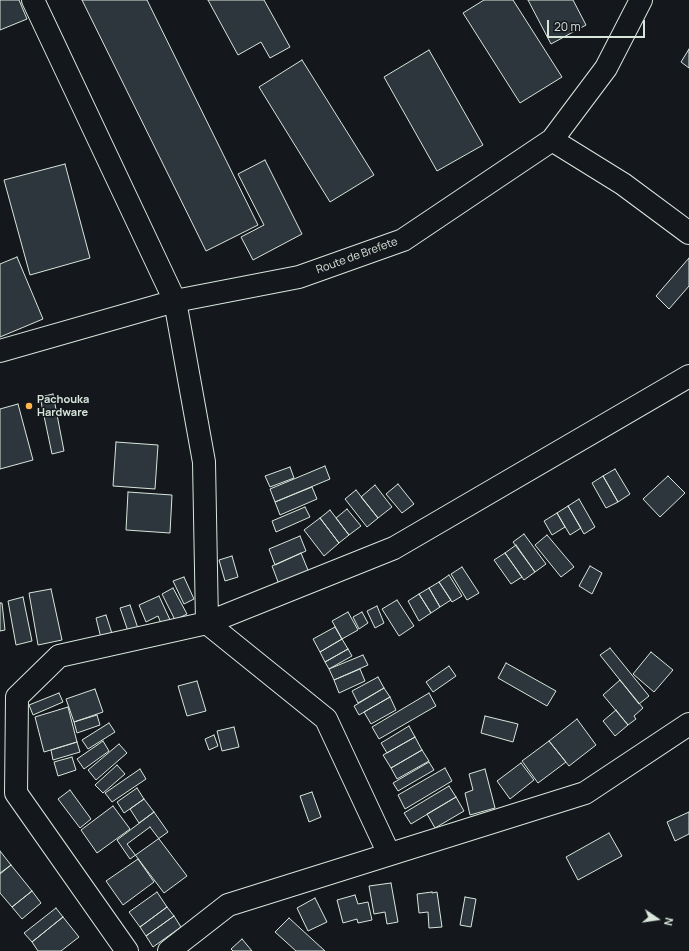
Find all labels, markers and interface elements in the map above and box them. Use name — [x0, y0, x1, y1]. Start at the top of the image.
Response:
scale bar — [549, 12, 647, 38]
text: 20 m — [554, 18, 581, 35]
street label: Route de Brefete — [314, 235, 400, 277]
place label: Pachouka Hardware — [37, 393, 89, 419]
marker: Pachouka Hardware — [24, 401, 34, 411]
north arrow — [637, 899, 677, 939]
text: N — [661, 916, 677, 927]

